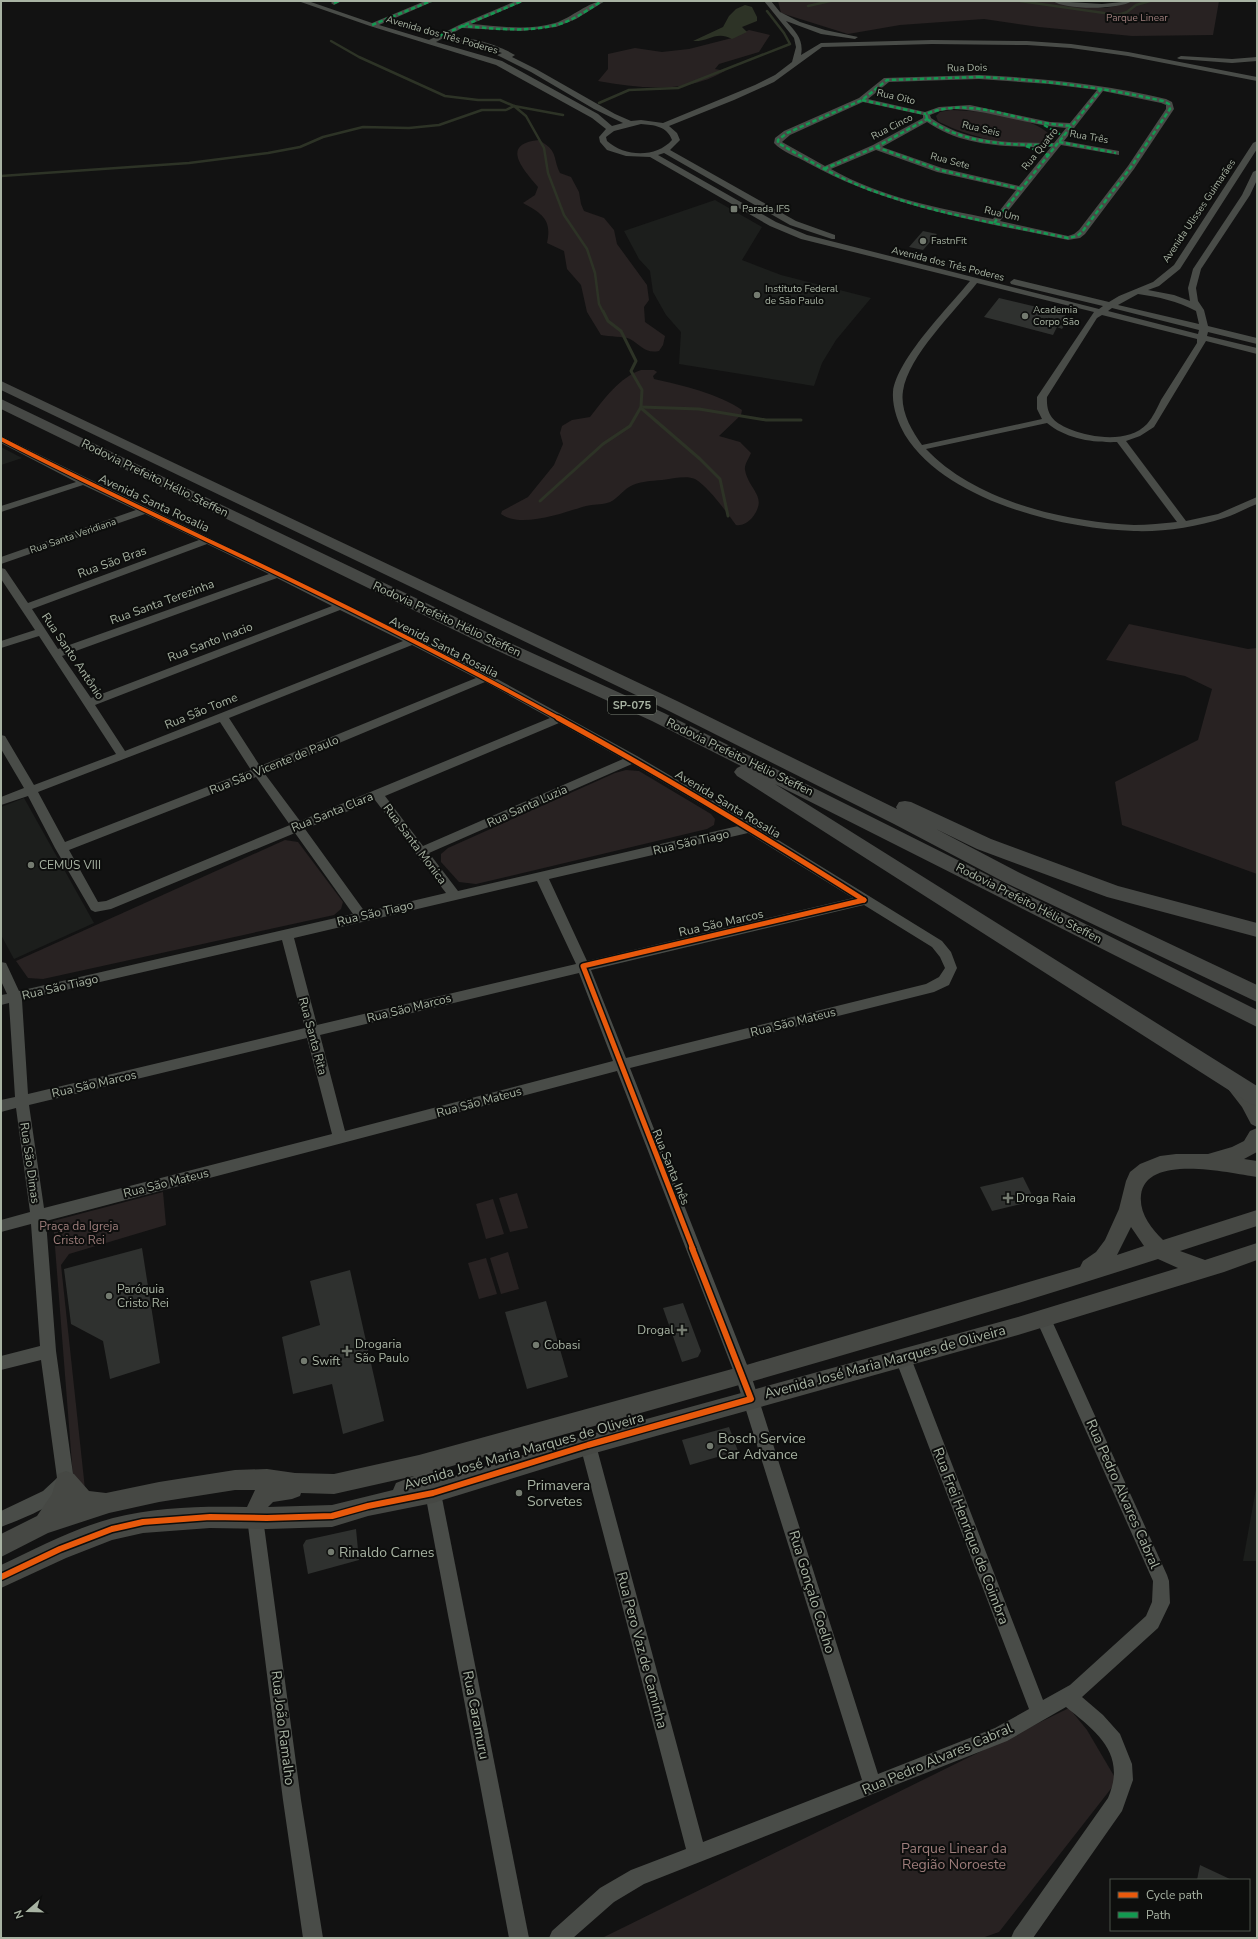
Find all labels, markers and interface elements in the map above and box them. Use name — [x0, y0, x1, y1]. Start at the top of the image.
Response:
park label: Parque Linear — [1106, 11, 1168, 25]
street label: Avenida dos Três Poderes — [384, 12, 500, 58]
street label: Rua Dois — [947, 61, 987, 75]
street label: Rua Oito — [875, 86, 917, 108]
street label: Rua Cinco — [869, 110, 916, 143]
street label: Rua Seis — [961, 118, 1002, 140]
street label: Rua Quatro — [1018, 124, 1062, 173]
street label: Rua Três — [1069, 127, 1110, 147]
street label: Rua Sete — [929, 149, 971, 173]
street label: Avenida Ulisses Guimarães — [1159, 156, 1239, 265]
place label: Parada IFS — [742, 202, 790, 216]
street label: Rua Um — [983, 203, 1021, 225]
marker: Parada IFS — [729, 204, 739, 214]
place label: FastnFit — [931, 234, 967, 248]
marker: FastnFit — [918, 236, 928, 246]
street label: Avenida dos Três Poderes — [890, 243, 1006, 285]
place label: Instituto Federal de São Paulo — [765, 282, 838, 308]
marker: Instituto Federal de São Paulo — [752, 290, 762, 300]
place label: Academia Corpo São — [1033, 303, 1080, 329]
marker: Academia Corpo São — [1020, 311, 1030, 321]
street label: Rodovia Prefeito Hélio Steffen — [79, 435, 231, 521]
street label: Avenida Santa Rosalia — [96, 470, 212, 536]
street label: Rua Santa Veridiana — [28, 515, 118, 557]
street label: Rua São Bras — [75, 542, 149, 582]
street label: Rua Santa Terezinha — [108, 576, 216, 628]
street label: Rodovia Prefeito Hélio Steffen — [370, 578, 524, 660]
street label: Rua Santo Antônio — [38, 610, 108, 703]
street label: Avenida Santa Rosalia — [387, 613, 501, 681]
street label: Rua Santo Inacio — [165, 618, 255, 666]
street label: Rua São Tome — [162, 689, 240, 733]
road number: SP-075 — [608, 696, 656, 714]
street label: Rodovia Prefeito Hélio Steffen — [664, 714, 816, 800]
street label: Rua São Vicente de Paulo — [207, 732, 341, 798]
street label: Avenida Santa Rosalia — [672, 766, 784, 842]
street label: Rua Santa Luzia — [484, 781, 570, 831]
street label: Rua Santa Clara — [289, 788, 375, 836]
street label: Rua Santa Monica — [379, 801, 451, 887]
street label: Rua São Tiago — [651, 825, 731, 859]
place label: CEMUS VIII — [39, 857, 101, 873]
street label: Rodovia Prefeito Hélio Steffen — [953, 859, 1105, 947]
marker: CEMUS VIII — [26, 860, 36, 870]
street label: Rua São Tiago — [335, 896, 415, 930]
street label: Rua São Marcos — [677, 905, 765, 941]
street label: Rua São Tiago — [20, 970, 100, 1004]
street label: Rua São Marcos — [365, 990, 453, 1026]
street label: Rua Santa Rita — [295, 995, 331, 1077]
street label: Rua São Mateus — [749, 1004, 838, 1040]
street label: Rua São Marcos — [50, 1066, 138, 1102]
street label: Rua São Mateus — [435, 1083, 523, 1121]
street label: Rua São Dimas — [16, 1121, 44, 1205]
street label: Rua Santa Inês — [649, 1127, 694, 1208]
street label: Rua São Mateus — [122, 1165, 211, 1201]
place label: Droga Raia — [1016, 1190, 1076, 1206]
marker: Droga Raia — [1003, 1193, 1013, 1203]
park label: Praça da Igreja Cristo Rei — [39, 1218, 119, 1248]
place label: Paróquia Cristo Rei — [117, 1281, 169, 1311]
marker: Paróquia Cristo Rei — [104, 1291, 114, 1301]
street label: Avenida José Maria Marques de Oliveira — [762, 1321, 1008, 1403]
place label: Drogal — [637, 1322, 674, 1338]
marker: Drogal — [677, 1325, 687, 1335]
place label: Drogaria São Paulo — [355, 1336, 409, 1366]
place label: Cobasi — [544, 1337, 580, 1353]
marker: Cobasi — [531, 1340, 541, 1350]
marker: Drogaria São Paulo — [342, 1346, 352, 1356]
place label: Swift — [312, 1353, 341, 1369]
marker: Swift — [299, 1356, 309, 1366]
street label: Avenida José Maria Marques de Oliveira — [402, 1408, 646, 1494]
street label: Rua Pedro Alvares Cabral — [1082, 1416, 1165, 1572]
place label: Bosch Service Car Advance — [718, 1429, 806, 1464]
marker: Bosch Service Car Advance — [705, 1441, 715, 1451]
street label: Rua Frei Henrique de Coimbra — [928, 1445, 1014, 1627]
place label: Primavera Sorvetes — [527, 1476, 590, 1511]
marker: Primavera Sorvetes — [514, 1488, 524, 1498]
street label: Rua Gonçalo Coelho — [784, 1528, 840, 1656]
place label: Rinaldo Carnes — [339, 1543, 435, 1562]
marker: Rinaldo Carnes — [326, 1547, 336, 1557]
street label: Rua Pero Vaz de Caminha — [612, 1570, 672, 1730]
street label: Rua Caramuru — [458, 1669, 494, 1761]
street label: Rua João Ramalho — [267, 1670, 299, 1787]
street label: Rua Pedro Alvares Cabral — [859, 1718, 1016, 1799]
park label: Parque Linear da Região Noroeste — [901, 1839, 1007, 1874]
legend — [1110, 1879, 1250, 1931]
text: Cycle path — [1146, 1887, 1203, 1903]
north arrow — [8, 1891, 48, 1931]
text: Path — [1146, 1907, 1171, 1923]
text: N — [11, 1908, 28, 1921]

